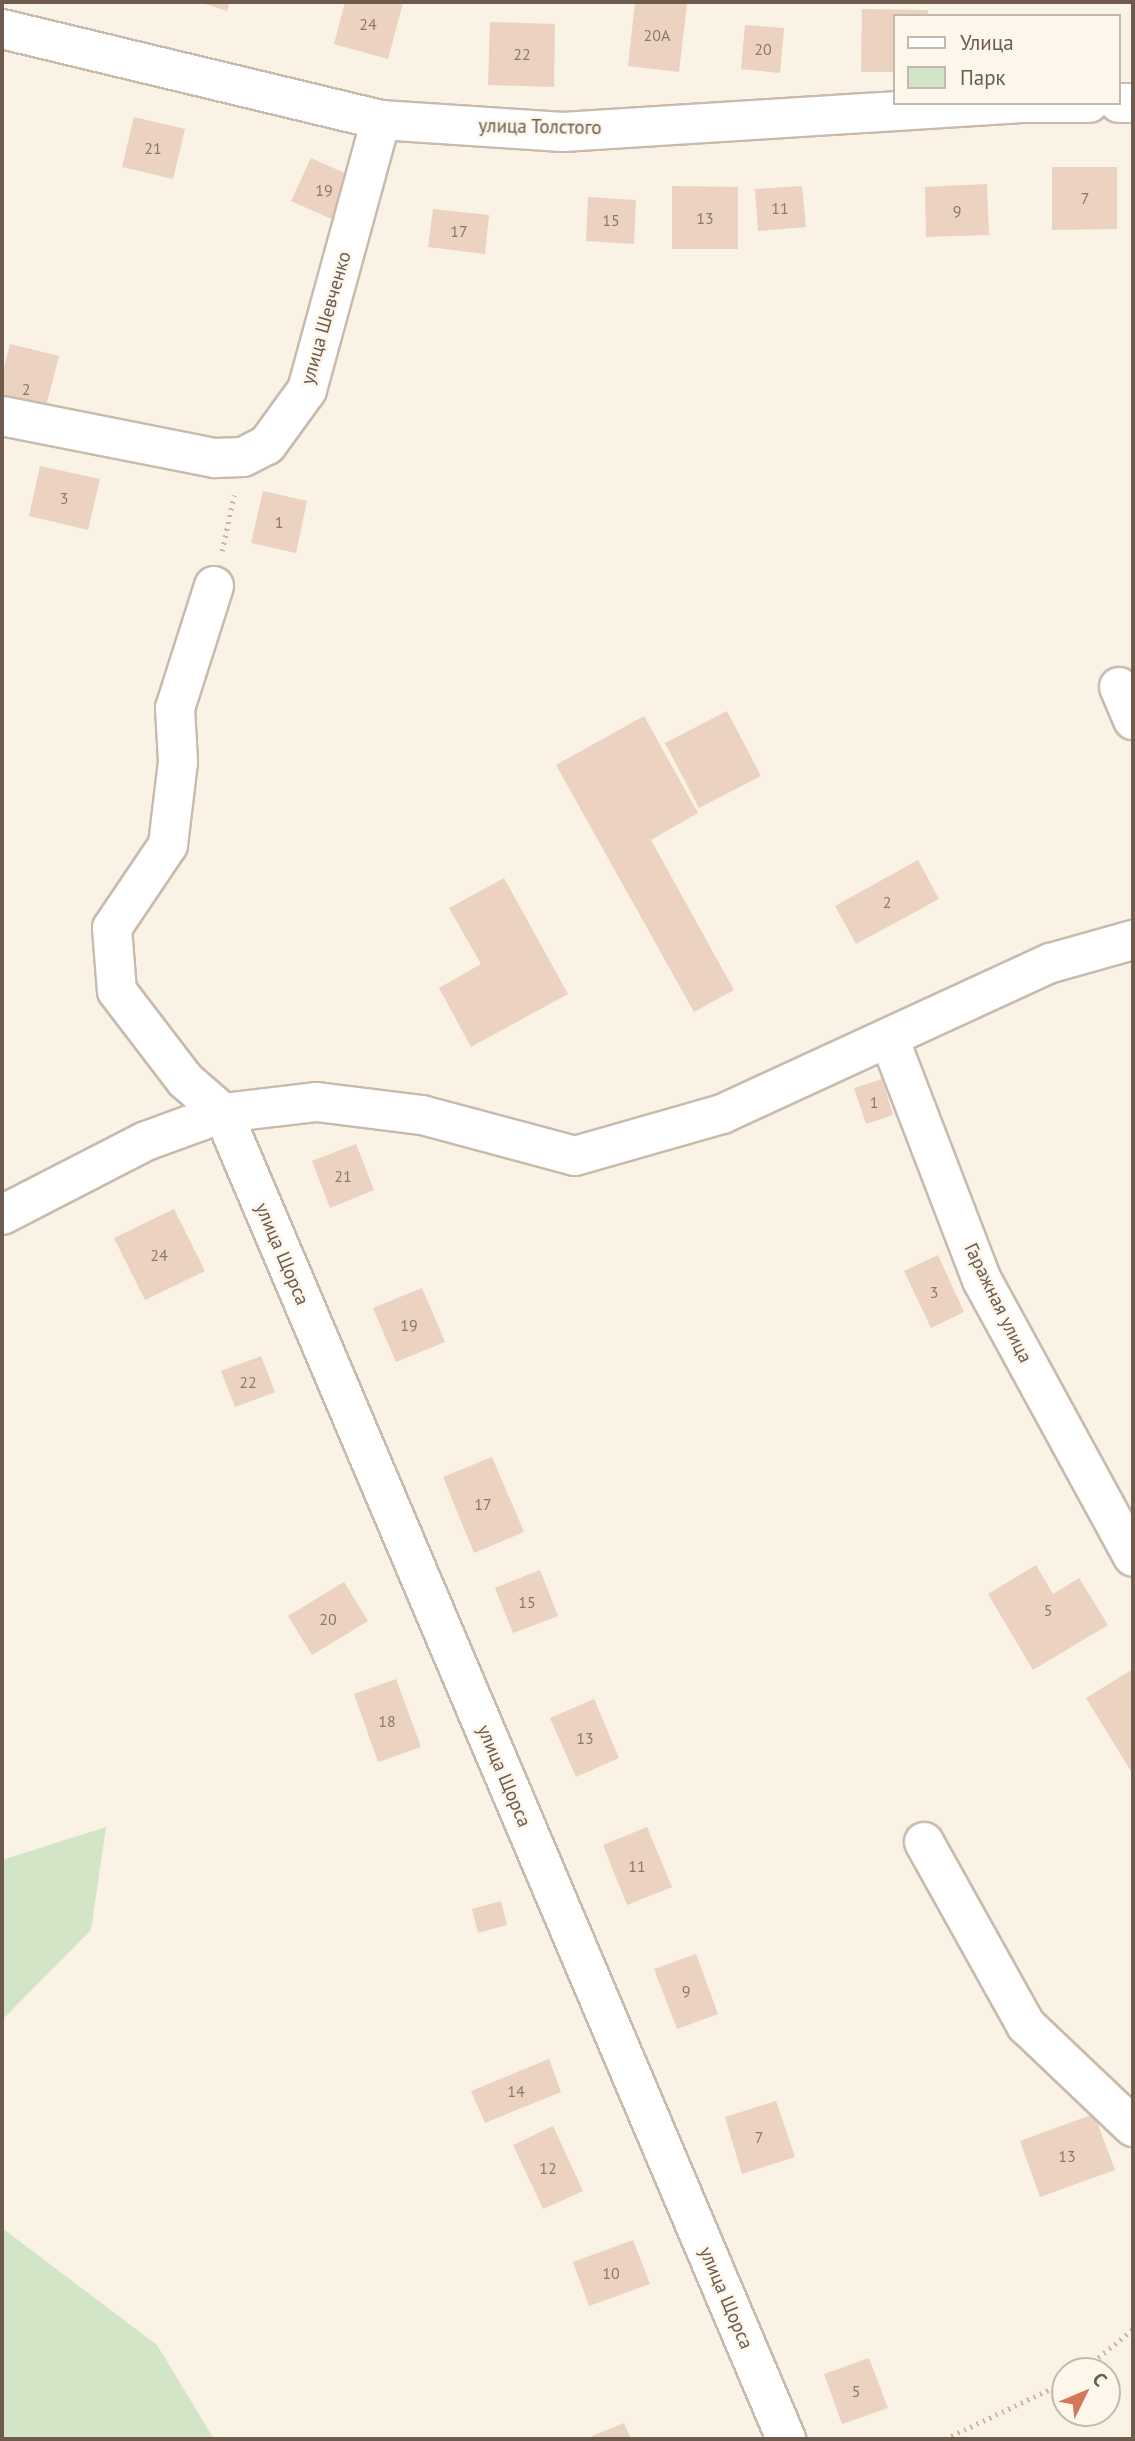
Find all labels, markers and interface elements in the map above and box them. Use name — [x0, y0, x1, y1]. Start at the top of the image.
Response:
house number: 24 — [359, 14, 377, 34]
legend — [894, 14, 1121, 105]
house number: 20А — [644, 25, 670, 45]
text: Улица — [960, 29, 1014, 56]
house number: 20 — [754, 39, 772, 59]
house number: 22 — [513, 44, 531, 64]
text: Парк — [960, 64, 1006, 91]
street label: улица Толстого — [478, 115, 602, 139]
house number: 21 — [144, 138, 162, 158]
house number: 19 — [315, 180, 333, 200]
house number: 7 — [1081, 188, 1089, 208]
house number: 11 — [771, 198, 789, 218]
house number: 9 — [953, 201, 961, 221]
house number: 13 — [696, 208, 714, 228]
house number: 15 — [602, 210, 620, 230]
house number: 17 — [450, 221, 468, 241]
street label: улица Шевченко — [296, 249, 356, 387]
house number: 2 — [22, 379, 30, 399]
house number: 3 — [60, 488, 68, 508]
house number: 1 — [275, 512, 283, 532]
house number: 2 — [883, 892, 891, 912]
house number: 1 — [870, 1092, 878, 1112]
house number: 21 — [334, 1166, 352, 1186]
street label: улица Щорса — [250, 1199, 314, 1309]
street label: Гаражная улица — [959, 1240, 1037, 1366]
house number: 24 — [150, 1245, 168, 1265]
house number: 3 — [930, 1282, 938, 1302]
house number: 19 — [400, 1315, 418, 1335]
house number: 22 — [239, 1372, 257, 1392]
house number: 17 — [474, 1494, 492, 1514]
house number: 15 — [518, 1592, 536, 1612]
house number: 5 — [1044, 1600, 1052, 1620]
house number: 20 — [319, 1609, 337, 1629]
house number: 18 — [378, 1711, 396, 1731]
street label: улица Щорса — [472, 1721, 536, 1831]
house number: 13 — [576, 1728, 594, 1748]
house number: 11 — [628, 1856, 646, 1876]
house number: 9 — [682, 1981, 690, 2001]
house number: 14 — [507, 2081, 525, 2101]
house number: 7 — [755, 2127, 763, 2147]
house number: 13 — [1058, 2146, 1076, 2166]
house number: 12 — [539, 2158, 557, 2178]
street label: улица Щорса — [694, 2243, 758, 2353]
house number: 10 — [602, 2263, 620, 2283]
north arrow — [1051, 2357, 1121, 2427]
text: С — [1087, 2367, 1112, 2391]
house number: 5 — [852, 2381, 860, 2401]

